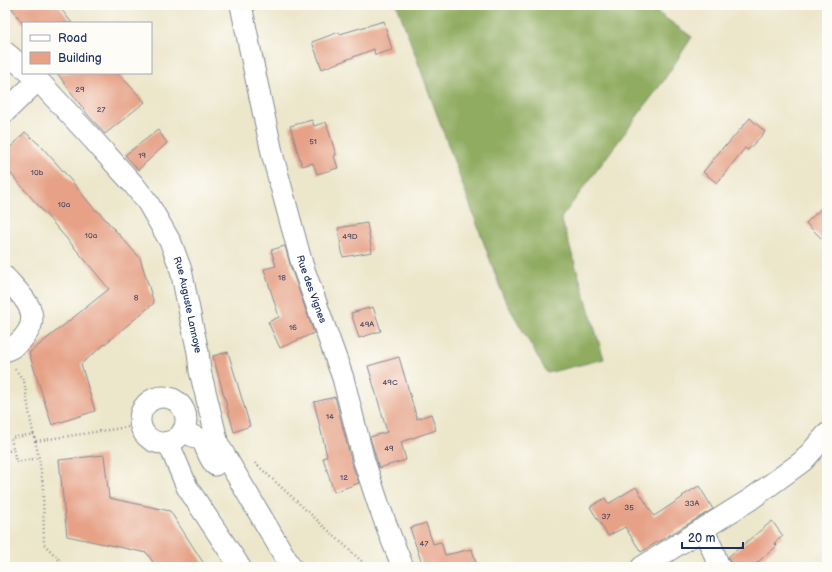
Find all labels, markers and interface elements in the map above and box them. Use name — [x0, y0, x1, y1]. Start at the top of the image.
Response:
legend — [22, 22, 152, 74]
text: Road — [58, 31, 87, 46]
text: Building — [58, 51, 102, 66]
house number: 29 — [75, 85, 85, 94]
house number: 27 — [97, 105, 105, 114]
house number: 51 — [309, 137, 317, 146]
house number: 19 — [138, 151, 146, 160]
house number: 10b — [31, 168, 44, 177]
house number: 10a — [58, 200, 71, 209]
house number: 10a — [85, 231, 98, 240]
house number: 49D — [342, 232, 358, 241]
street label: Rue des Vignes — [294, 254, 329, 325]
street label: Rue Auguste Lannoye — [171, 255, 204, 354]
house number: 18 — [278, 273, 286, 282]
house number: 8 — [134, 293, 139, 302]
house number: 49A — [360, 320, 374, 329]
house number: 16 — [289, 323, 297, 332]
house number: 49C — [382, 378, 398, 387]
house number: 14 — [326, 412, 334, 421]
house number: 49 — [384, 444, 394, 453]
house number: 12 — [340, 473, 348, 482]
house number: 33A — [685, 499, 699, 508]
house number: 35 — [624, 503, 634, 512]
house number: 37 — [602, 512, 610, 521]
scale bar — [682, 524, 743, 550]
text: 20 m — [688, 531, 715, 546]
house number: 47 — [420, 539, 428, 548]

